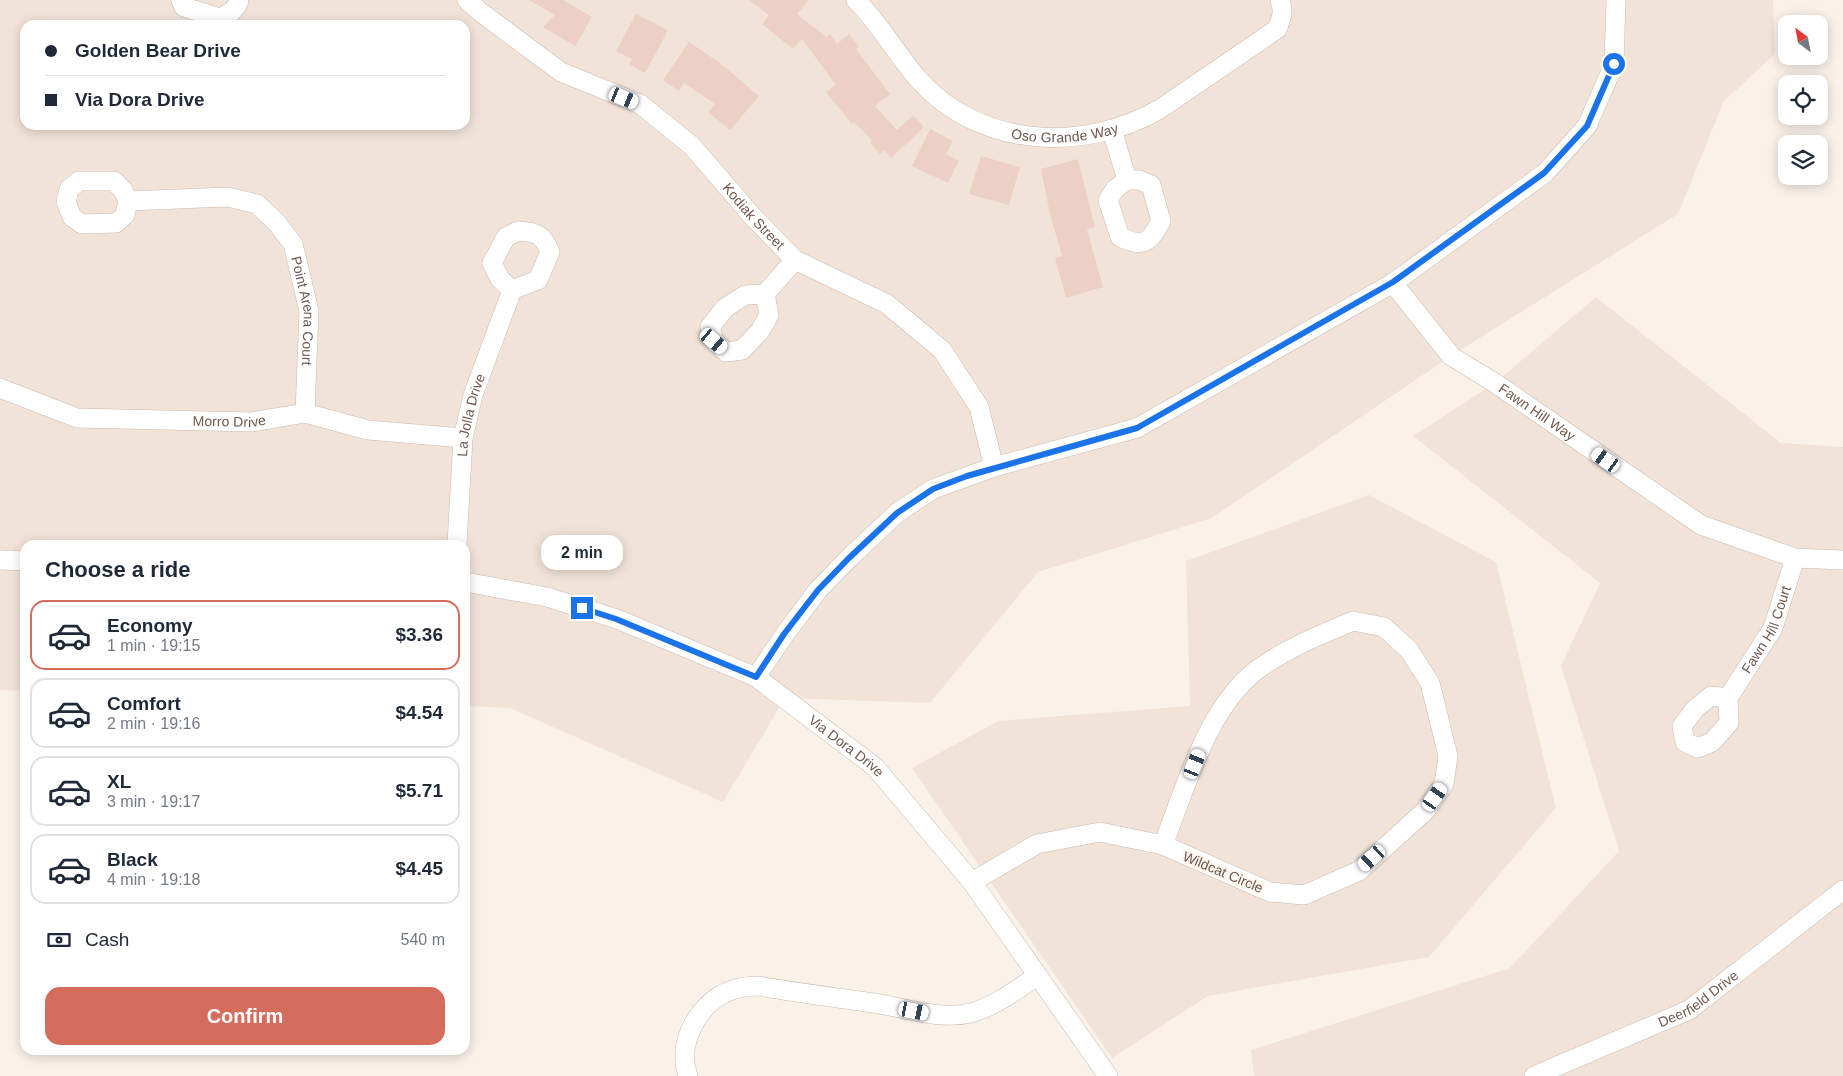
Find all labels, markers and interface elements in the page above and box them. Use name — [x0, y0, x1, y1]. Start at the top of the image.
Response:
north arrow — [1778, 15, 1828, 65]
map controls — [1778, 15, 1828, 185]
text: Golden Bear Drive — [75, 40, 241, 61]
route start — [1603, 53, 1625, 75]
button: locate — [1778, 75, 1828, 125]
car — [607, 85, 640, 111]
text: Via Dora Drive — [75, 89, 205, 110]
street label: Oso Grande Way — [1010, 120, 1120, 146]
button: layers — [1778, 135, 1828, 185]
street label: Kodiak Street — [719, 180, 788, 253]
street label: Point Arena Court — [288, 255, 317, 366]
car — [697, 326, 730, 356]
street label: La Jolla Drive — [454, 371, 488, 457]
street label: Fawn Hill Way — [1496, 380, 1578, 444]
street label: Morro Drive — [193, 412, 267, 430]
car — [1589, 445, 1622, 475]
callout: 2 min — [541, 536, 623, 570]
text: 2 min — [561, 544, 603, 561]
text: Choose a ride — [45, 557, 190, 582]
street label: Fawn Hill Court — [1738, 584, 1794, 676]
route end — [571, 597, 593, 619]
icon: car — [47, 613, 92, 658]
text: Economy — [107, 615, 193, 636]
text: $3.36 — [395, 624, 443, 645]
text: 1 min · 19:15 — [107, 637, 200, 654]
icon: car — [47, 691, 92, 736]
text: Comfort — [107, 693, 181, 714]
text: $4.54 — [395, 702, 443, 723]
street label: Via Dora Drive — [806, 712, 888, 780]
text: 2 min · 19:16 — [107, 715, 200, 732]
car — [1182, 747, 1207, 781]
icon: car — [47, 769, 92, 814]
text: XL — [107, 771, 131, 792]
text: $5.71 — [395, 780, 443, 801]
car — [1420, 780, 1449, 814]
text: 3 min · 19:17 — [107, 793, 200, 810]
car — [1355, 842, 1388, 874]
icon: car — [47, 847, 92, 892]
street label: Wildcat Circle — [1180, 848, 1266, 896]
text: Black — [107, 849, 158, 870]
text: $4.45 — [395, 858, 443, 879]
text: 4 min · 19:18 — [107, 871, 200, 888]
icon: cash — [45, 926, 73, 954]
text: Cash — [85, 929, 129, 950]
text: 540 m — [401, 931, 445, 948]
street label: Deerfield Drive — [1656, 967, 1741, 1030]
button: Confirm — [45, 987, 445, 1045]
car — [897, 1001, 930, 1021]

